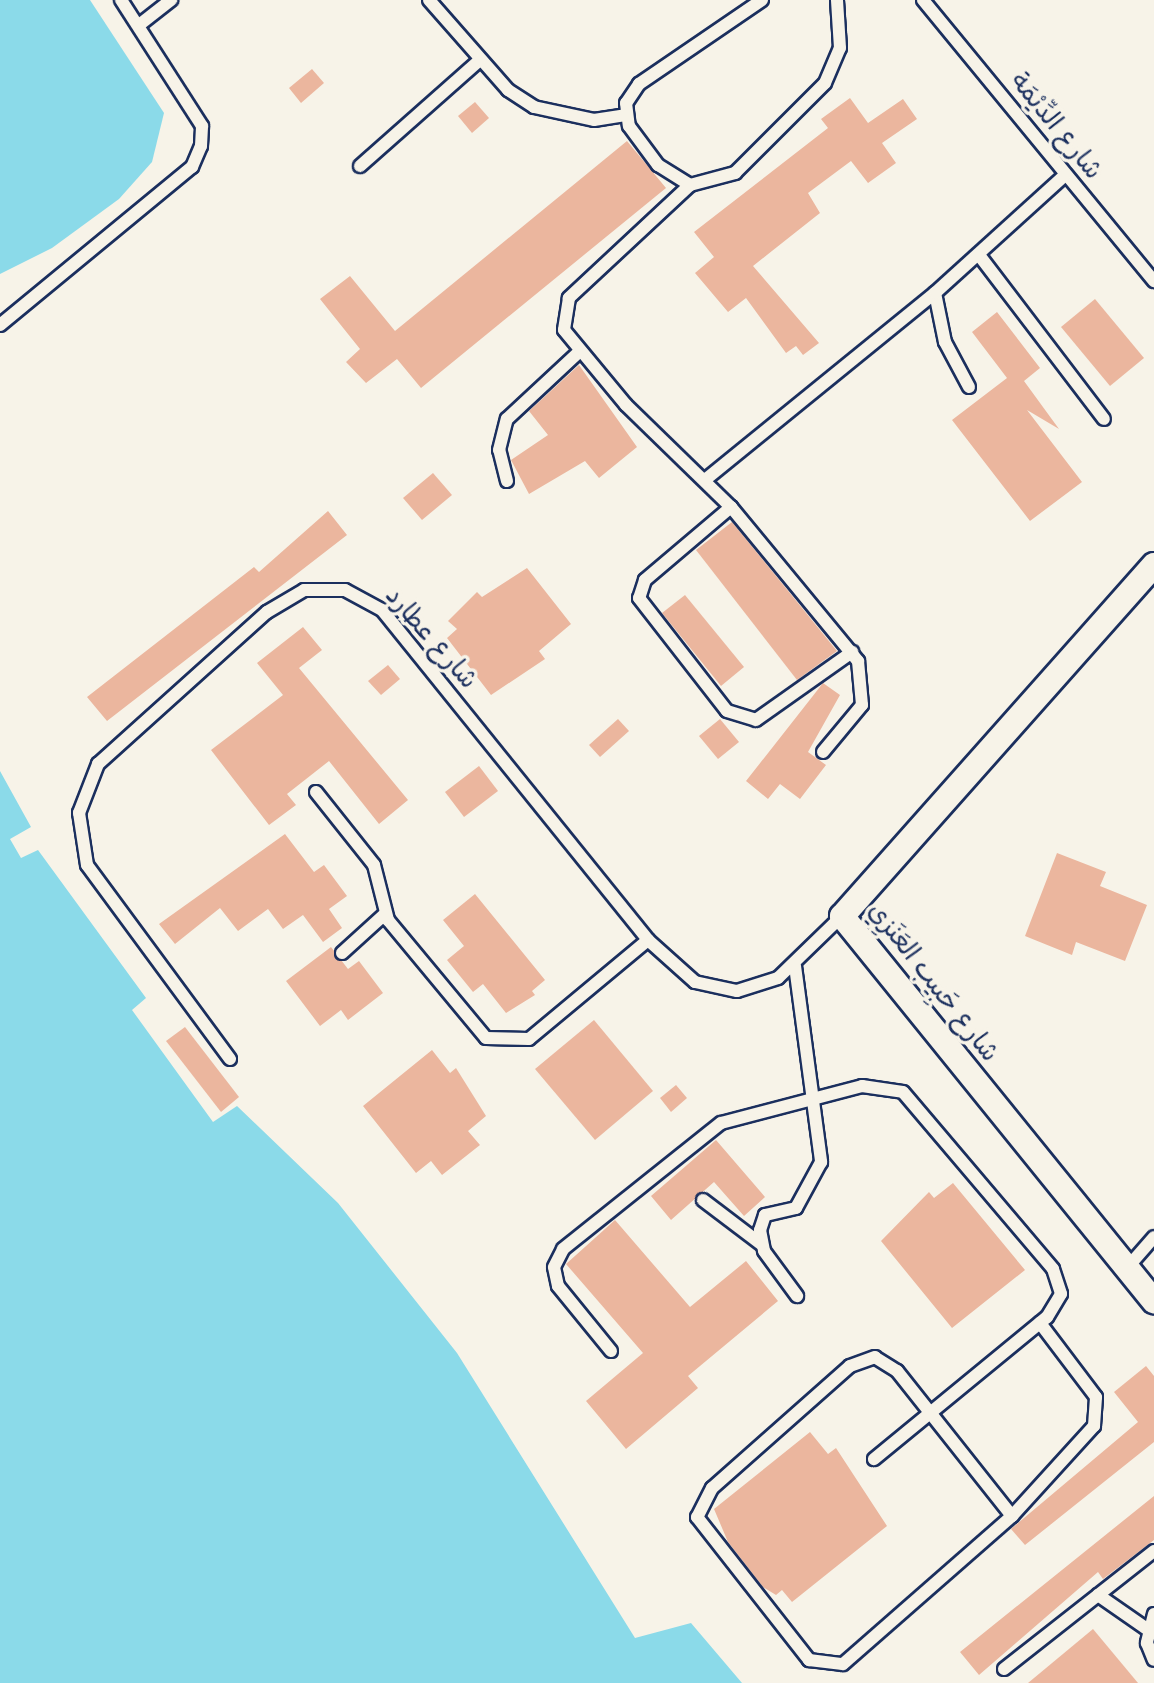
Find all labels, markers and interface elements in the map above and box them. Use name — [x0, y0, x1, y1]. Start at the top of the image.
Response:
street label: شارع الدِّيْمَة — [1002, 67, 1108, 187]
street label: شارع عطارد — [377, 582, 483, 696]
street label: شارع حَبِيب العَنَزِي — [860, 897, 1004, 1069]

